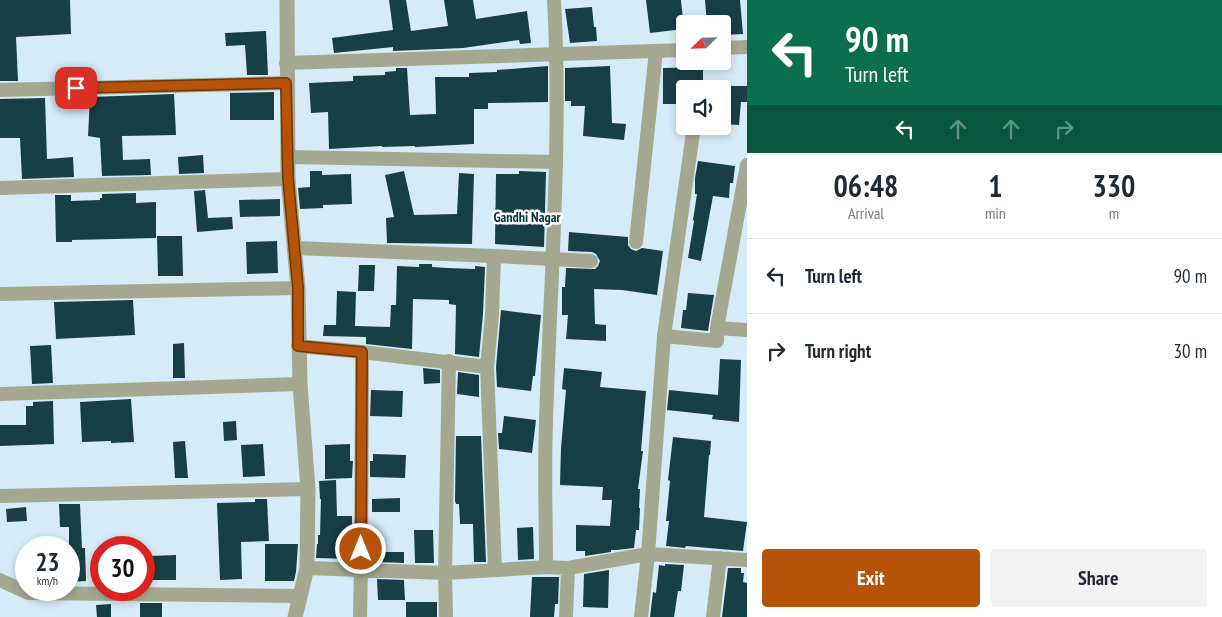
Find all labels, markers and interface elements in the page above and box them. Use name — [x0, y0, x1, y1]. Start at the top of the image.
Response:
north arrow — [676, 15, 731, 70]
map controls — [676, 15, 731, 135]
text: 90 m — [845, 16, 909, 62]
icon: left — [762, 20, 827, 85]
text: Turn left — [845, 60, 909, 88]
pin — [55, 67, 97, 109]
icon: arrive — [62, 74, 90, 102]
button: sound — [676, 80, 731, 135]
icon: left — [891, 115, 919, 143]
icon: ahead — [944, 115, 972, 143]
icon: ahead — [997, 115, 1025, 143]
icon: right — [1050, 115, 1078, 143]
text: 06:48 — [834, 166, 898, 205]
text: 1 — [988, 166, 1003, 205]
text: 330 — [1092, 166, 1135, 205]
text: Arrival — [848, 203, 884, 223]
text: min — [985, 203, 1006, 223]
text: m — [1109, 203, 1119, 223]
district label: Gandhi Nagar — [493, 208, 561, 226]
icon: left — [762, 262, 790, 290]
text: Turn left — [805, 264, 862, 288]
text: 90 m — [1174, 264, 1207, 288]
icon: right — [762, 337, 790, 365]
text: Turn right — [805, 339, 871, 363]
text: 30 m — [1174, 339, 1207, 363]
position arrow — [334, 522, 386, 574]
speed limit sign: 30 — [90, 536, 155, 601]
text: 23 — [36, 546, 59, 578]
button: Exit — [762, 549, 980, 607]
button: Share — [990, 549, 1207, 607]
text: km/h — [37, 573, 58, 588]

